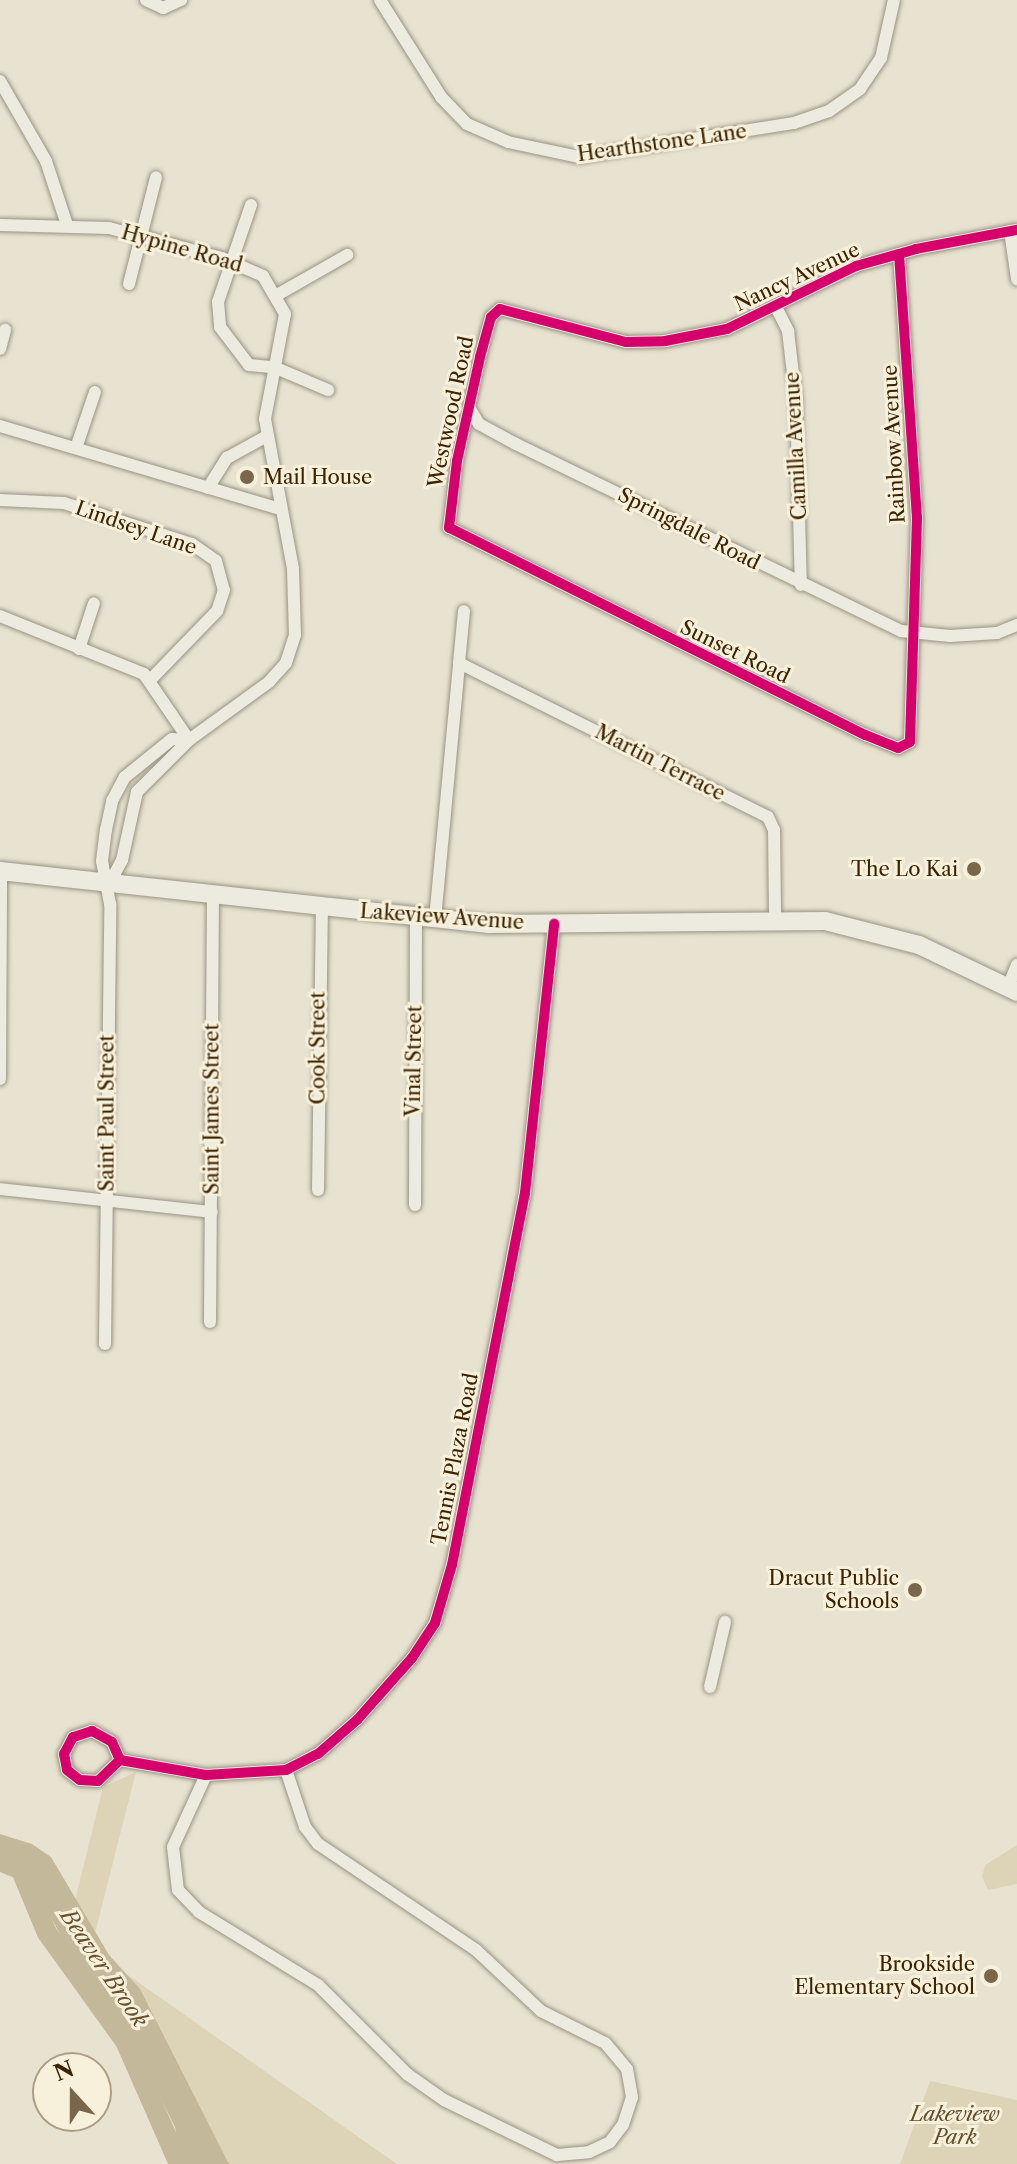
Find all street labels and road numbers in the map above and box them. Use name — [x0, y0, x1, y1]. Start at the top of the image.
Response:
street label: Hearthstone Lane — [576, 119, 748, 167]
street label: Hypine Road — [119, 220, 245, 278]
street label: Nancy Avenue — [730, 237, 864, 317]
street label: Westwood Road — [423, 334, 479, 490]
street label: Rainbow Avenue — [878, 363, 910, 525]
street label: Camilla Avenue — [780, 371, 812, 521]
street label: Springdale Road — [614, 483, 764, 575]
street label: Lindsey Lane — [72, 496, 200, 560]
street label: Sunset Road — [676, 615, 794, 689]
street label: Martin Terrace — [591, 720, 729, 806]
street label: Lakeview Avenue — [358, 899, 526, 935]
street label: Cook Street — [306, 991, 330, 1105]
street label: Vinal Street — [401, 1005, 427, 1117]
street label: Saint James Street — [200, 1023, 224, 1195]
street label: Saint Paul Street — [95, 1034, 119, 1192]
street label: Tennis Plaza Road — [427, 1371, 483, 1547]

